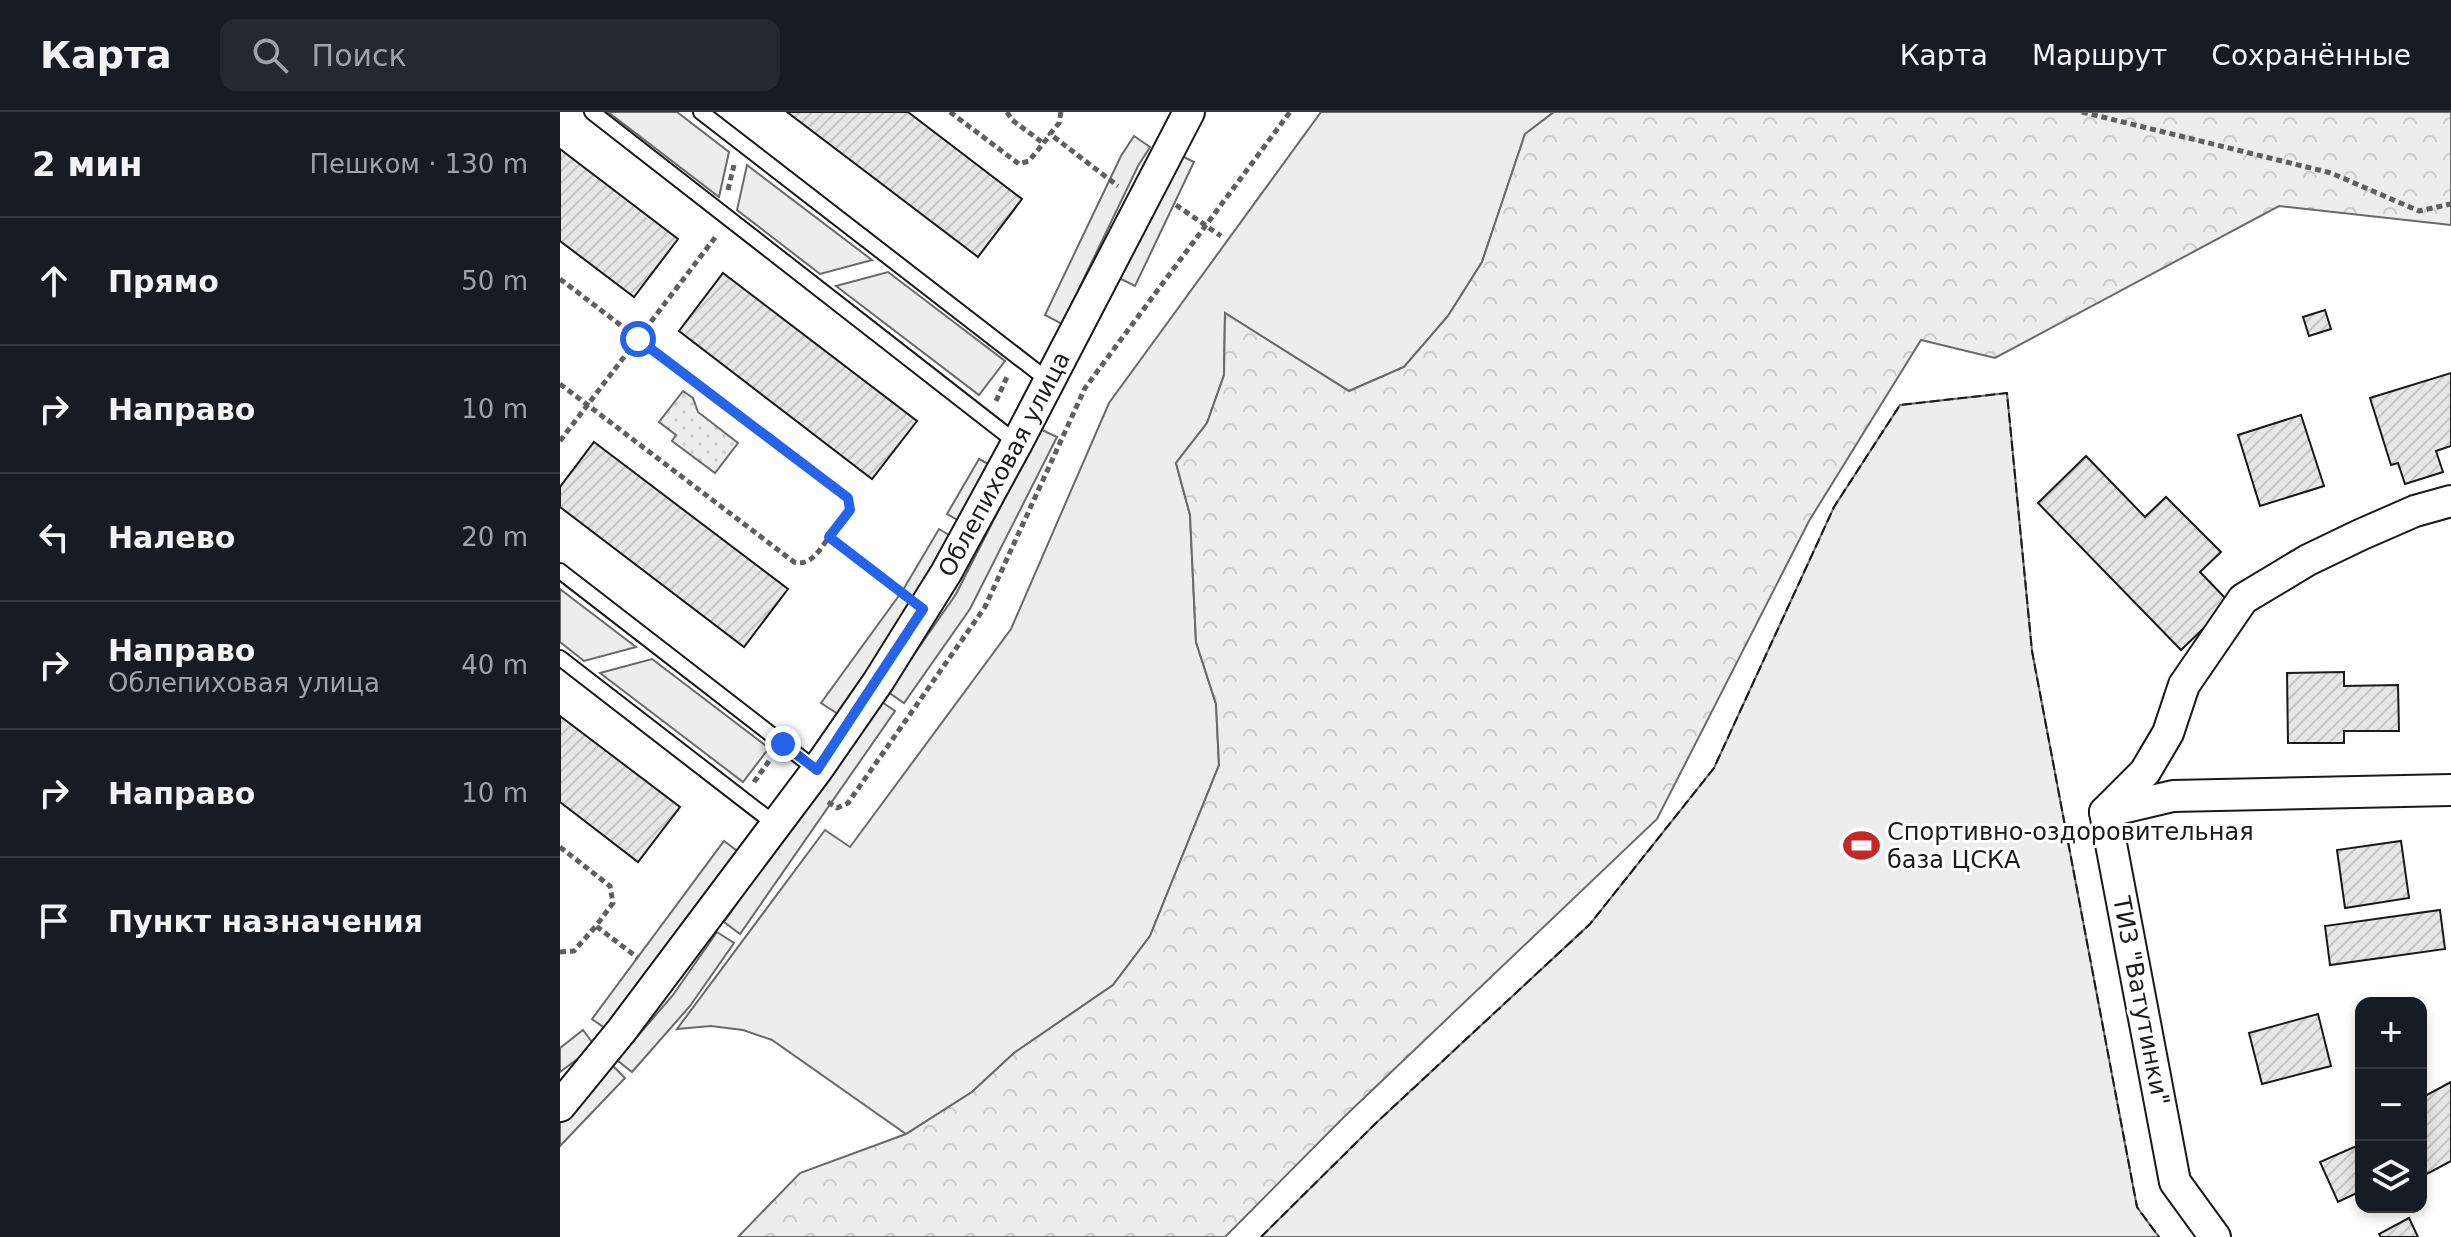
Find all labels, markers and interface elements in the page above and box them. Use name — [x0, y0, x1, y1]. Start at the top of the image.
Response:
search box — [220, 19, 780, 91]
text: Карта — [40, 33, 172, 77]
icon: search — [248, 33, 292, 77]
text: Поиск — [312, 38, 407, 73]
text: Карта — [1900, 39, 1988, 72]
text: Маршрут — [2032, 39, 2167, 72]
text: Сохранённые — [2211, 39, 2411, 72]
text: 2 мин — [32, 144, 143, 184]
text: Пешком · 130 m — [309, 149, 528, 179]
icon: ahead — [32, 259, 76, 303]
text: Прямо — [108, 264, 219, 299]
text: 50 m — [461, 266, 528, 296]
route start — [620, 321, 656, 357]
street label: Облепиховая улица — [933, 347, 1076, 582]
icon: right — [32, 387, 76, 431]
text: Направо — [108, 392, 255, 427]
text: 10 m — [461, 394, 528, 424]
icon: left — [32, 515, 76, 559]
text: Налево — [108, 520, 235, 555]
text: 20 m — [461, 522, 528, 552]
text: Направо — [108, 633, 255, 668]
icon: right — [32, 643, 76, 687]
text: 40 m — [461, 650, 528, 680]
text: Облепиховая улица — [108, 668, 380, 698]
route end — [765, 726, 801, 762]
icon: right — [32, 771, 76, 815]
text: Направо — [108, 776, 255, 811]
text: 10 m — [461, 778, 528, 808]
place label: Спортивно-оздоровительная база ЦСКА — [1887, 818, 2254, 874]
sports icon: Спортивно-оздоровительная база ЦСКА — [1842, 827, 1880, 865]
street label: ТИЗ "Ватутинки" — [2107, 893, 2175, 1108]
icon: arrive — [32, 899, 76, 943]
text: Пункт назначения — [108, 904, 423, 939]
map controls — [2355, 997, 2427, 1213]
button: + — [2355, 997, 2427, 1069]
button: − — [2355, 1069, 2427, 1141]
button: layers — [2355, 1141, 2427, 1213]

